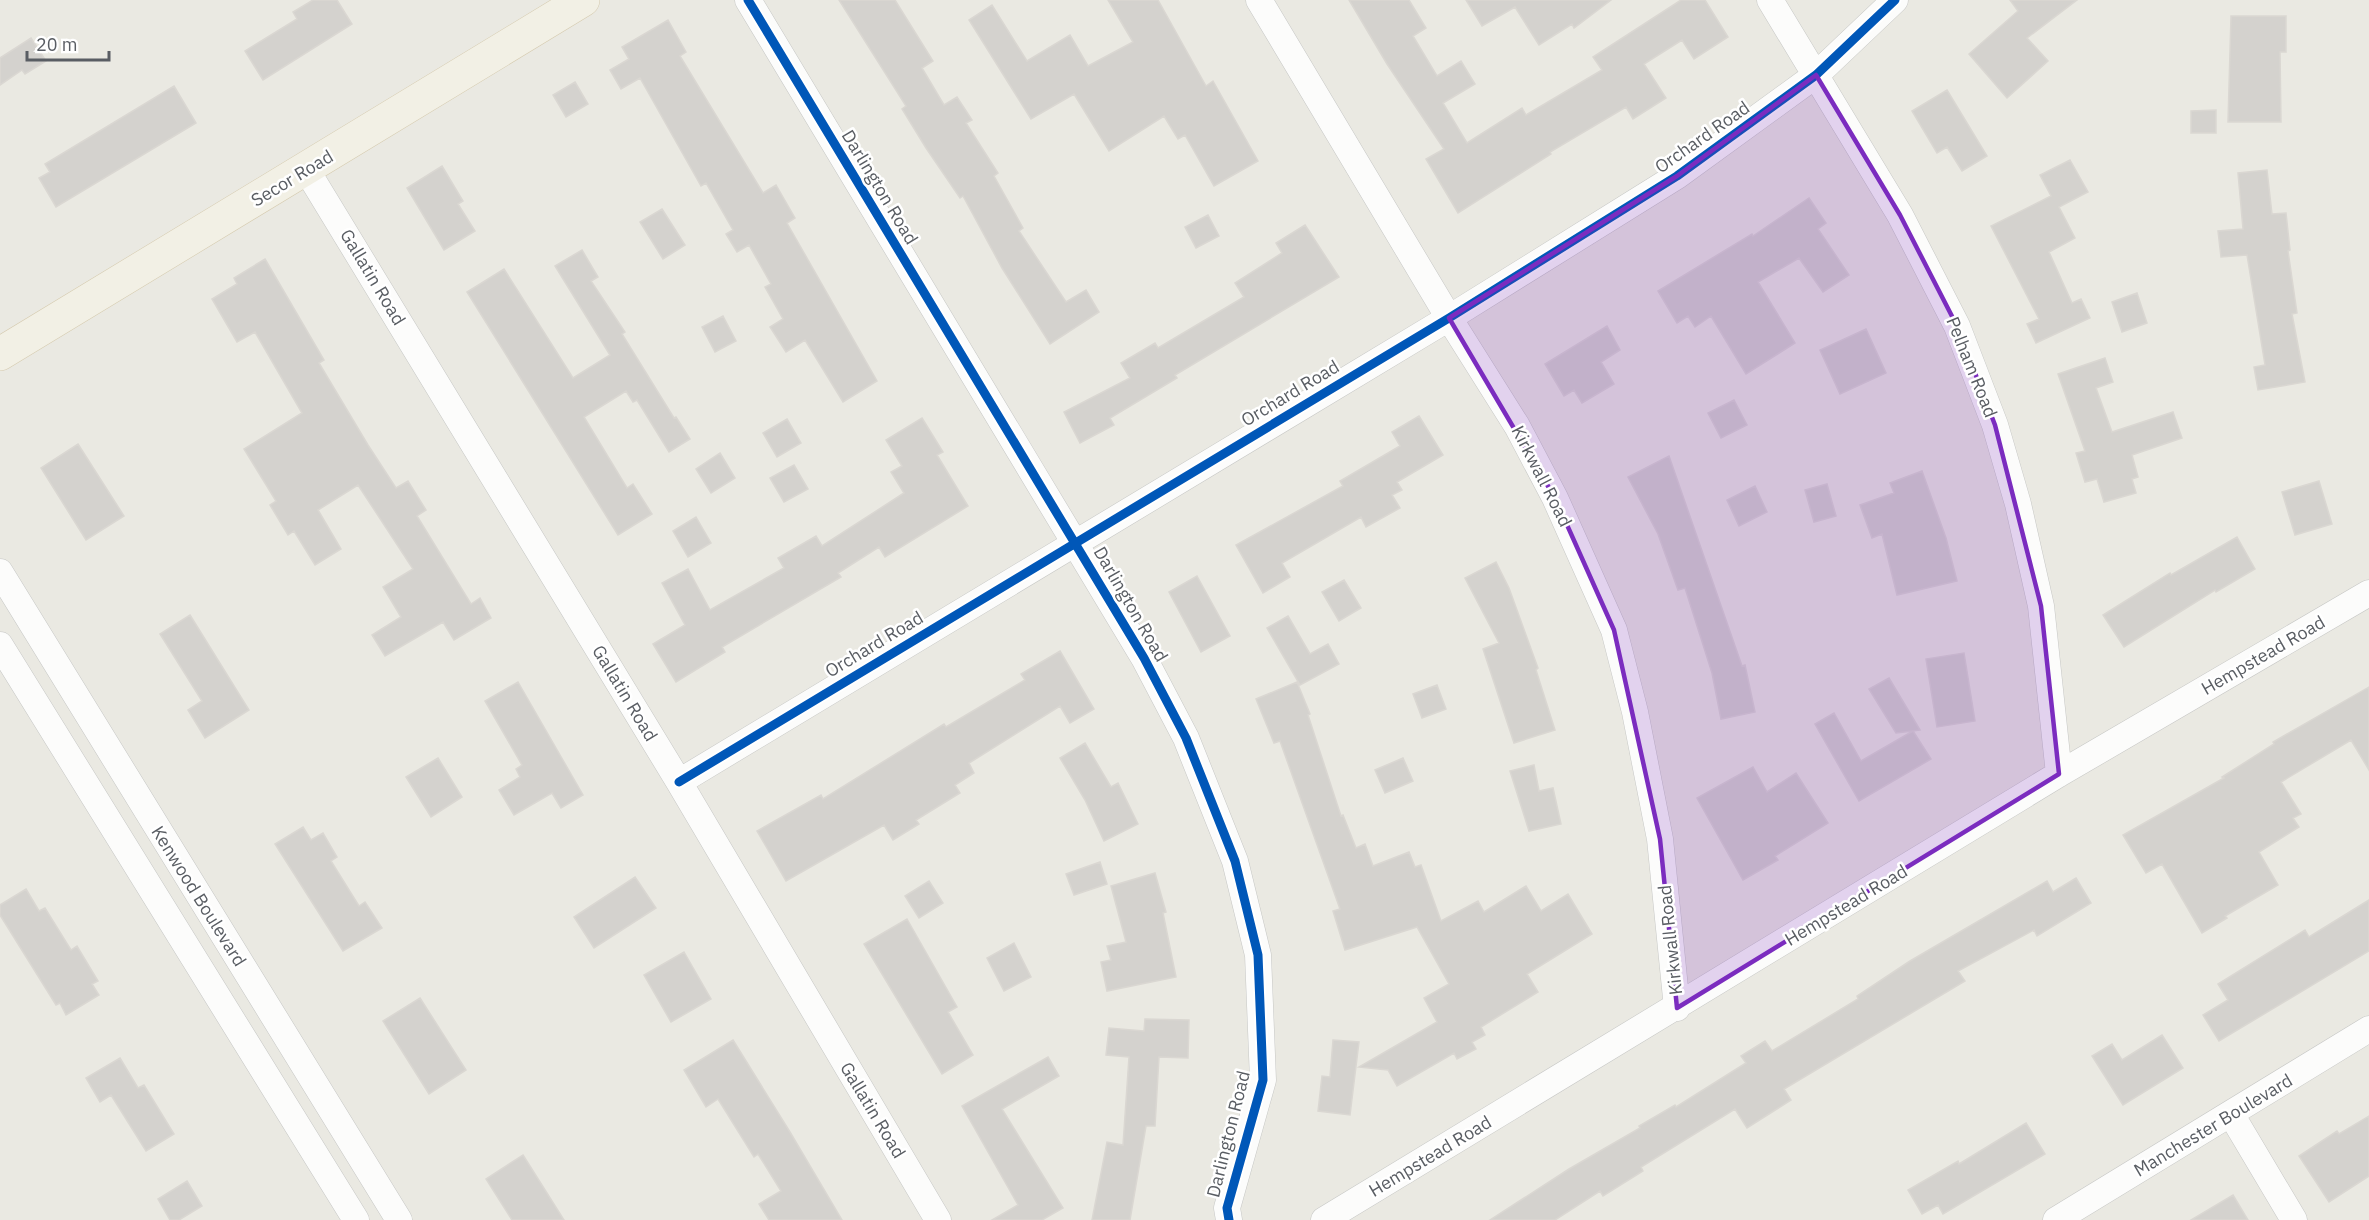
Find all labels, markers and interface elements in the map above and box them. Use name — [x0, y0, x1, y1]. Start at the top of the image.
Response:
scale bar — [27, 24, 110, 62]
text: 20 m — [36, 33, 78, 56]
street label: Orchard Road — [1650, 96, 1754, 178]
street label: Darlington Road — [837, 126, 923, 248]
street label: Secor Road — [247, 145, 337, 211]
street label: Gallatin Road — [335, 225, 411, 329]
street label: Pelham Road — [1941, 313, 2003, 421]
street label: Orchard Road — [1237, 355, 1343, 431]
street label: Kirkwall Road — [1507, 422, 1577, 530]
street label: Darlington Road — [1089, 542, 1173, 666]
street label: Orchard Road — [821, 606, 927, 682]
street label: Hempstead Road — [2197, 610, 2329, 700]
street label: Gallatin Road — [587, 641, 663, 745]
street label: Kenwood Boulevard — [146, 821, 252, 971]
street label: Hempstead Road — [1780, 859, 1912, 951]
street label: Kirkwall Road — [1653, 884, 1687, 996]
street label: Gallatin Road — [835, 1058, 911, 1162]
street label: Darlington Road — [1201, 1068, 1255, 1200]
street label: Manchester Boulevard — [2129, 1068, 2297, 1182]
street label: Hempstead Road — [1364, 1110, 1496, 1202]

